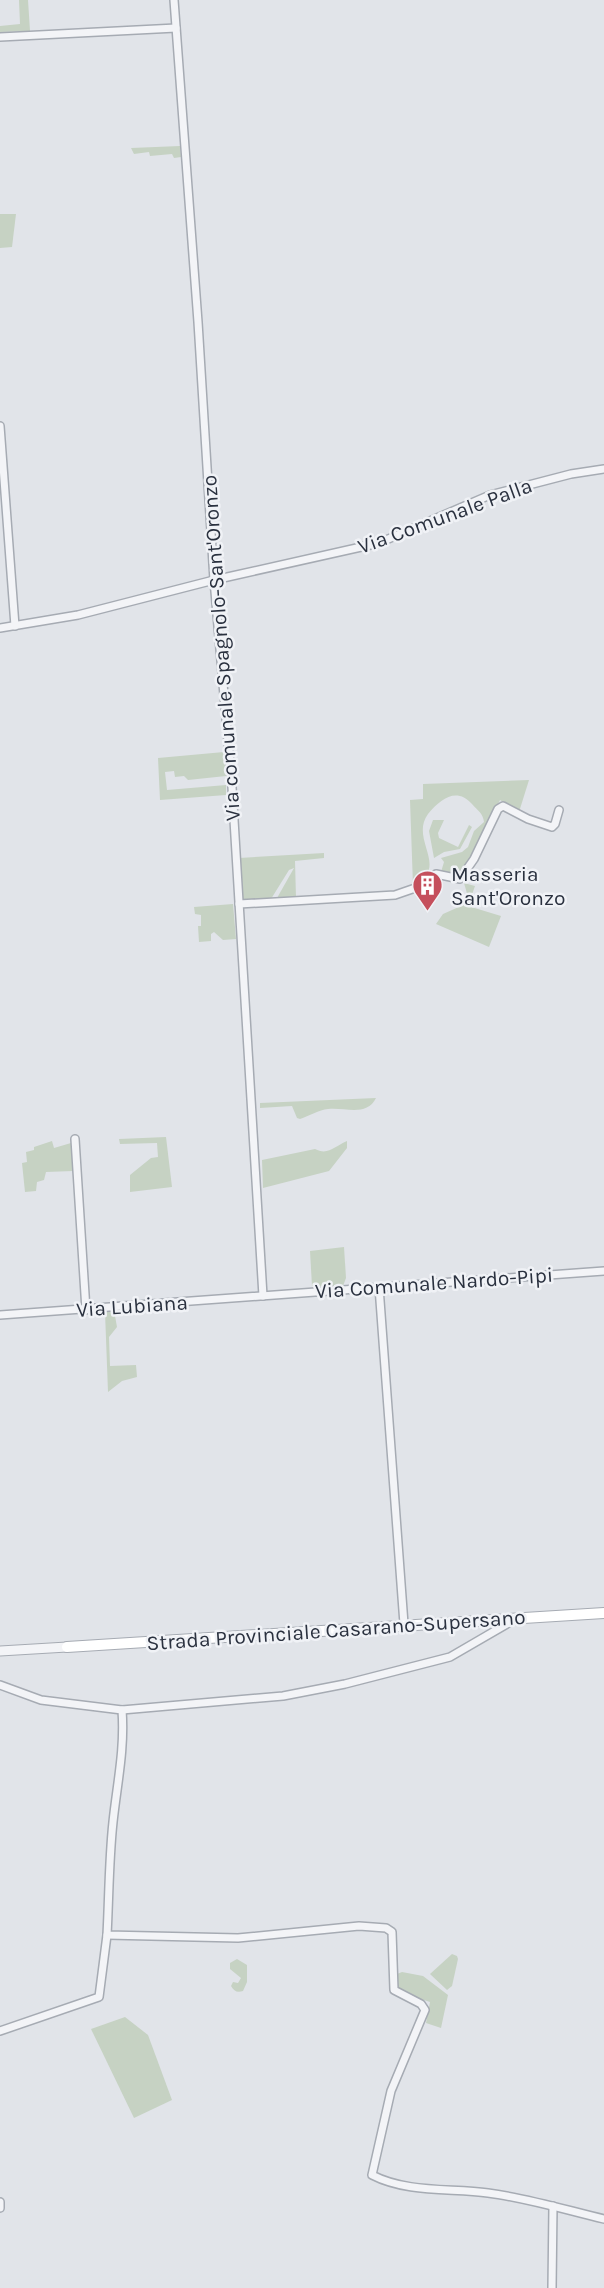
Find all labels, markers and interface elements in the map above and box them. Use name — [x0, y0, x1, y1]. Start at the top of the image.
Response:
street label: Via Comunale Palla — [355, 473, 535, 559]
street label: Via comunale Spagnolo-Sant'Oronzo — [197, 474, 245, 822]
place label: Masseria Sant'Oronzo — [451, 862, 565, 910]
building icon: Masseria Sant'Oronzo — [411, 869, 445, 913]
street label: Via Comunale Nardo-Pipi — [314, 1263, 554, 1303]
street label: Via Lubiana — [75, 1290, 189, 1322]
street label: Strada Provinciale Casarano-Supersano — [146, 1605, 526, 1655]

